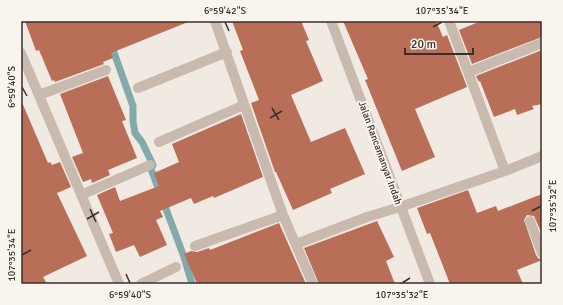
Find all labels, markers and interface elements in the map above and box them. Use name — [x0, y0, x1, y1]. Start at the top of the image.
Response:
text: 6°59'42"S — [204, 5, 247, 17]
text: 107°35'34"E — [415, 5, 469, 17]
scale bar — [405, 30, 473, 56]
text: 20 m — [411, 37, 436, 52]
text: 6°59'40"S — [6, 65, 18, 108]
street label: Jalan Rancamanyar Indah — [356, 100, 404, 206]
text: 107°35'32"E — [547, 179, 559, 233]
text: 107°35'34"E — [6, 228, 18, 282]
text: 6°59'40"S — [109, 289, 152, 301]
text: 107°35'32"E — [375, 289, 429, 301]

